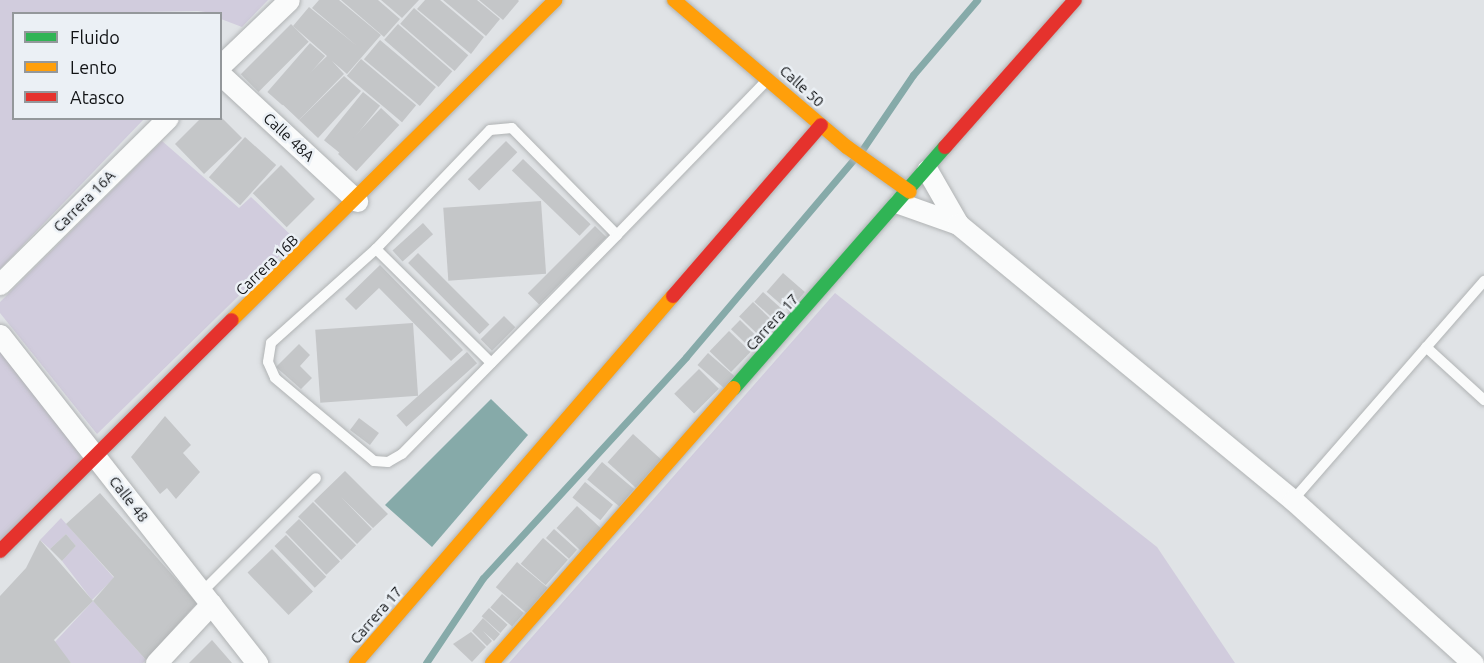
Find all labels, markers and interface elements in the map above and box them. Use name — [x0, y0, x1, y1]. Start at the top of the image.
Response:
legend — [12, 12, 222, 120]
text: Fluido — [70, 27, 120, 47]
text: Lento — [70, 57, 117, 77]
street label: Calle 50 — [776, 61, 828, 111]
text: Atasco — [70, 87, 125, 107]
street label: Calle 48A — [260, 109, 318, 165]
street label: Carrera 16A — [49, 166, 119, 236]
street label: Carrera 16B — [232, 231, 302, 299]
street label: Carrera 17 — [742, 290, 802, 354]
street label: Calle 48 — [105, 472, 153, 526]
street label: Carrera 17 — [346, 583, 406, 647]

